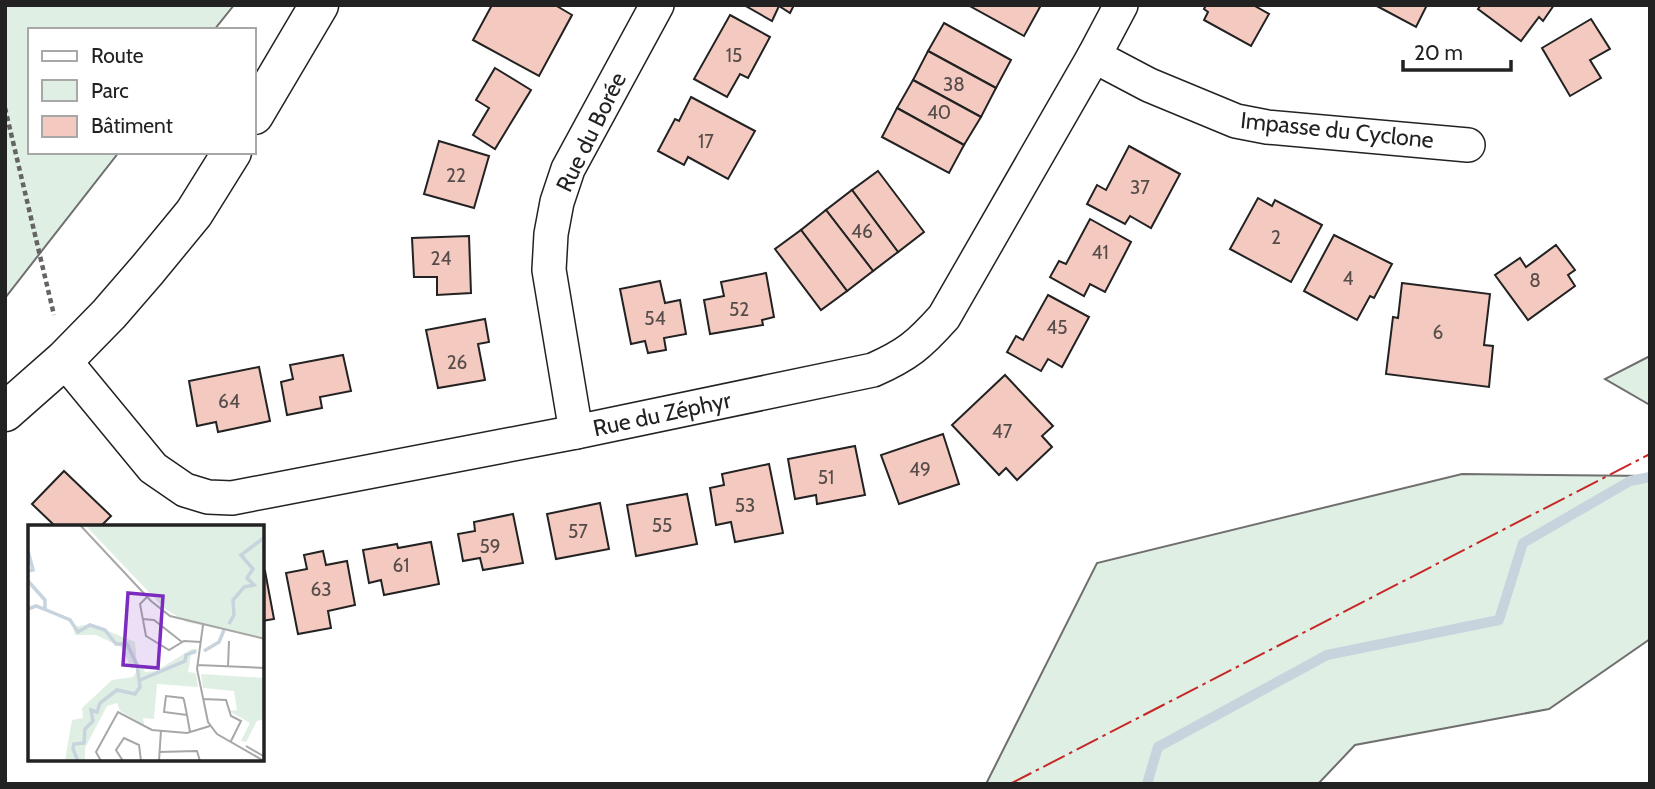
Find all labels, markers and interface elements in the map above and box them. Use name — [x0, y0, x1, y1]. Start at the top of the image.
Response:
legend — [28, 28, 256, 154]
scale bar — [1403, 28, 1512, 72]
text: 20 m — [1414, 40, 1463, 65]
text: Route — [91, 43, 144, 68]
house number: 15 — [726, 44, 742, 67]
street label: Rue du Borée — [550, 67, 632, 196]
house number: 38 — [943, 73, 965, 96]
text: Parc — [91, 78, 129, 103]
house number: 40 — [927, 101, 951, 124]
street label: Impasse du Cyclone — [1239, 106, 1435, 154]
text: Bâtiment — [91, 113, 173, 138]
house number: 17 — [698, 130, 714, 153]
house number: 22 — [446, 164, 466, 187]
house number: 37 — [1130, 176, 1150, 199]
house number: 46 — [851, 220, 873, 243]
house number: 2 — [1271, 226, 1281, 249]
house number: 41 — [1091, 241, 1109, 264]
house number: 24 — [431, 247, 451, 270]
house number: 4 — [1343, 267, 1354, 290]
house number: 8 — [1529, 269, 1541, 292]
house number: 52 — [729, 298, 749, 321]
house number: 54 — [644, 307, 666, 330]
house number: 45 — [1046, 316, 1068, 339]
house number: 6 — [1433, 321, 1443, 344]
house number: 26 — [447, 351, 467, 374]
street label: Rue du Zéphyr — [591, 386, 734, 442]
house number: 64 — [218, 390, 240, 413]
house number: 47 — [992, 420, 1013, 443]
house number: 49 — [909, 458, 931, 481]
house number: 51 — [818, 466, 834, 489]
house number: 53 — [735, 494, 755, 517]
house number: 55 — [652, 514, 672, 537]
house number: 57 — [568, 520, 588, 543]
inset map — [28, 525, 264, 761]
house number: 59 — [479, 535, 501, 558]
house number: 61 — [393, 554, 409, 577]
house number: 63 — [310, 578, 332, 601]

